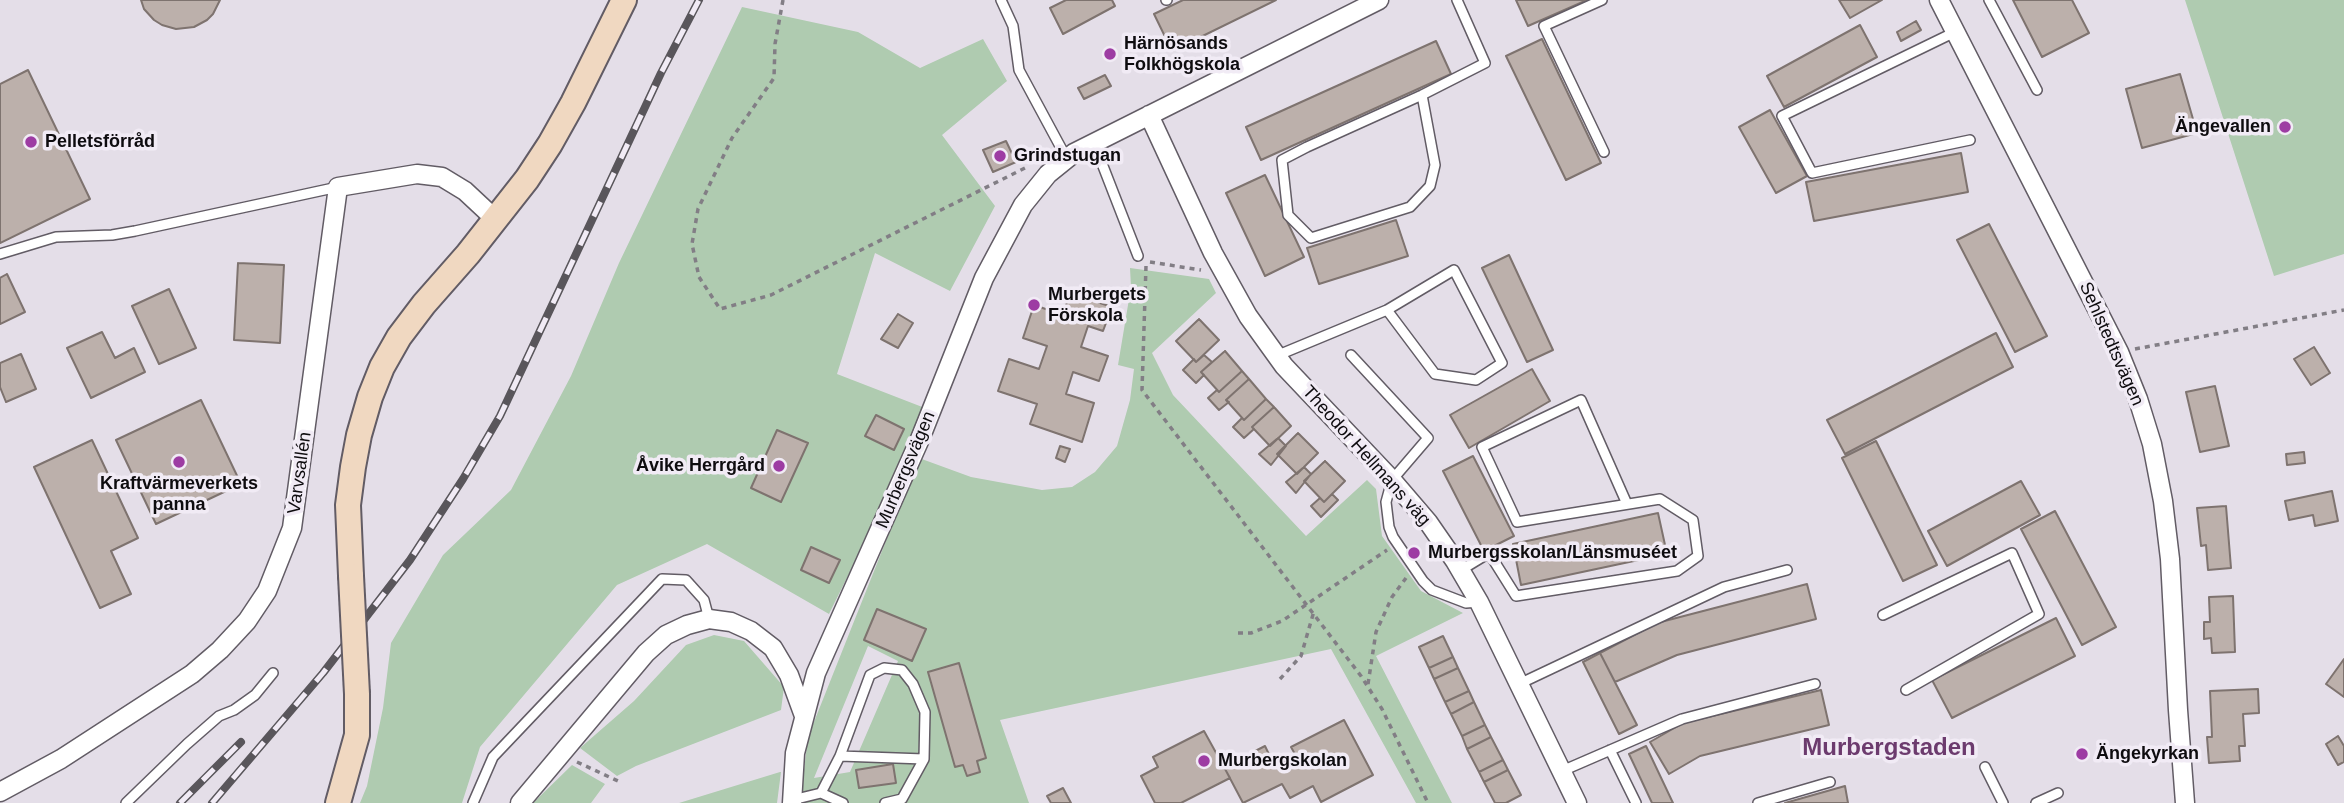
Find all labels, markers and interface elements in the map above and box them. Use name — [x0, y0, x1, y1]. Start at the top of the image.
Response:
place label: Härnösands Folkhögskola — [1124, 33, 1240, 76]
marker: Härnösands Folkhögskola — [1102, 46, 1118, 62]
place label: Ängevallen — [2175, 116, 2271, 138]
marker: Ängevallen — [2277, 119, 2293, 135]
place label: Pelletsförråd — [45, 131, 155, 153]
marker: Pelletsförråd — [23, 134, 39, 150]
place label: Grindstugan — [1014, 145, 1121, 167]
marker: Grindstugan — [992, 148, 1008, 164]
street label: Sehlstedtsvägen — [2074, 279, 2148, 409]
place label: Murbergets Förskola — [1048, 284, 1146, 326]
marker: Murbergets Förskola — [1026, 297, 1042, 313]
street label: Theodor Hellmans väg — [1297, 381, 1435, 531]
street label: Murbergsvägen — [872, 408, 940, 532]
street label: Varvsallén — [284, 431, 316, 515]
marker: Kraftvärmeverkets panna — [171, 454, 187, 470]
place label: Åvike Herrgård — [636, 455, 765, 477]
marker: Åvike Herrgård — [771, 458, 787, 474]
place label: Kraftvärmeverkets panna — [100, 473, 258, 516]
place label: Murbergsskolan/Länsmuséet — [1428, 542, 1677, 564]
marker: Murbergsskolan/Länsmuséet — [1406, 545, 1422, 561]
district label: Murbergstaden — [1802, 734, 1976, 762]
place label: Ängekyrkan — [2096, 743, 2199, 765]
marker: Ängekyrkan — [2074, 746, 2090, 762]
place label: Murbergskolan — [1218, 750, 1347, 772]
marker: Murbergskolan — [1196, 753, 1212, 769]

